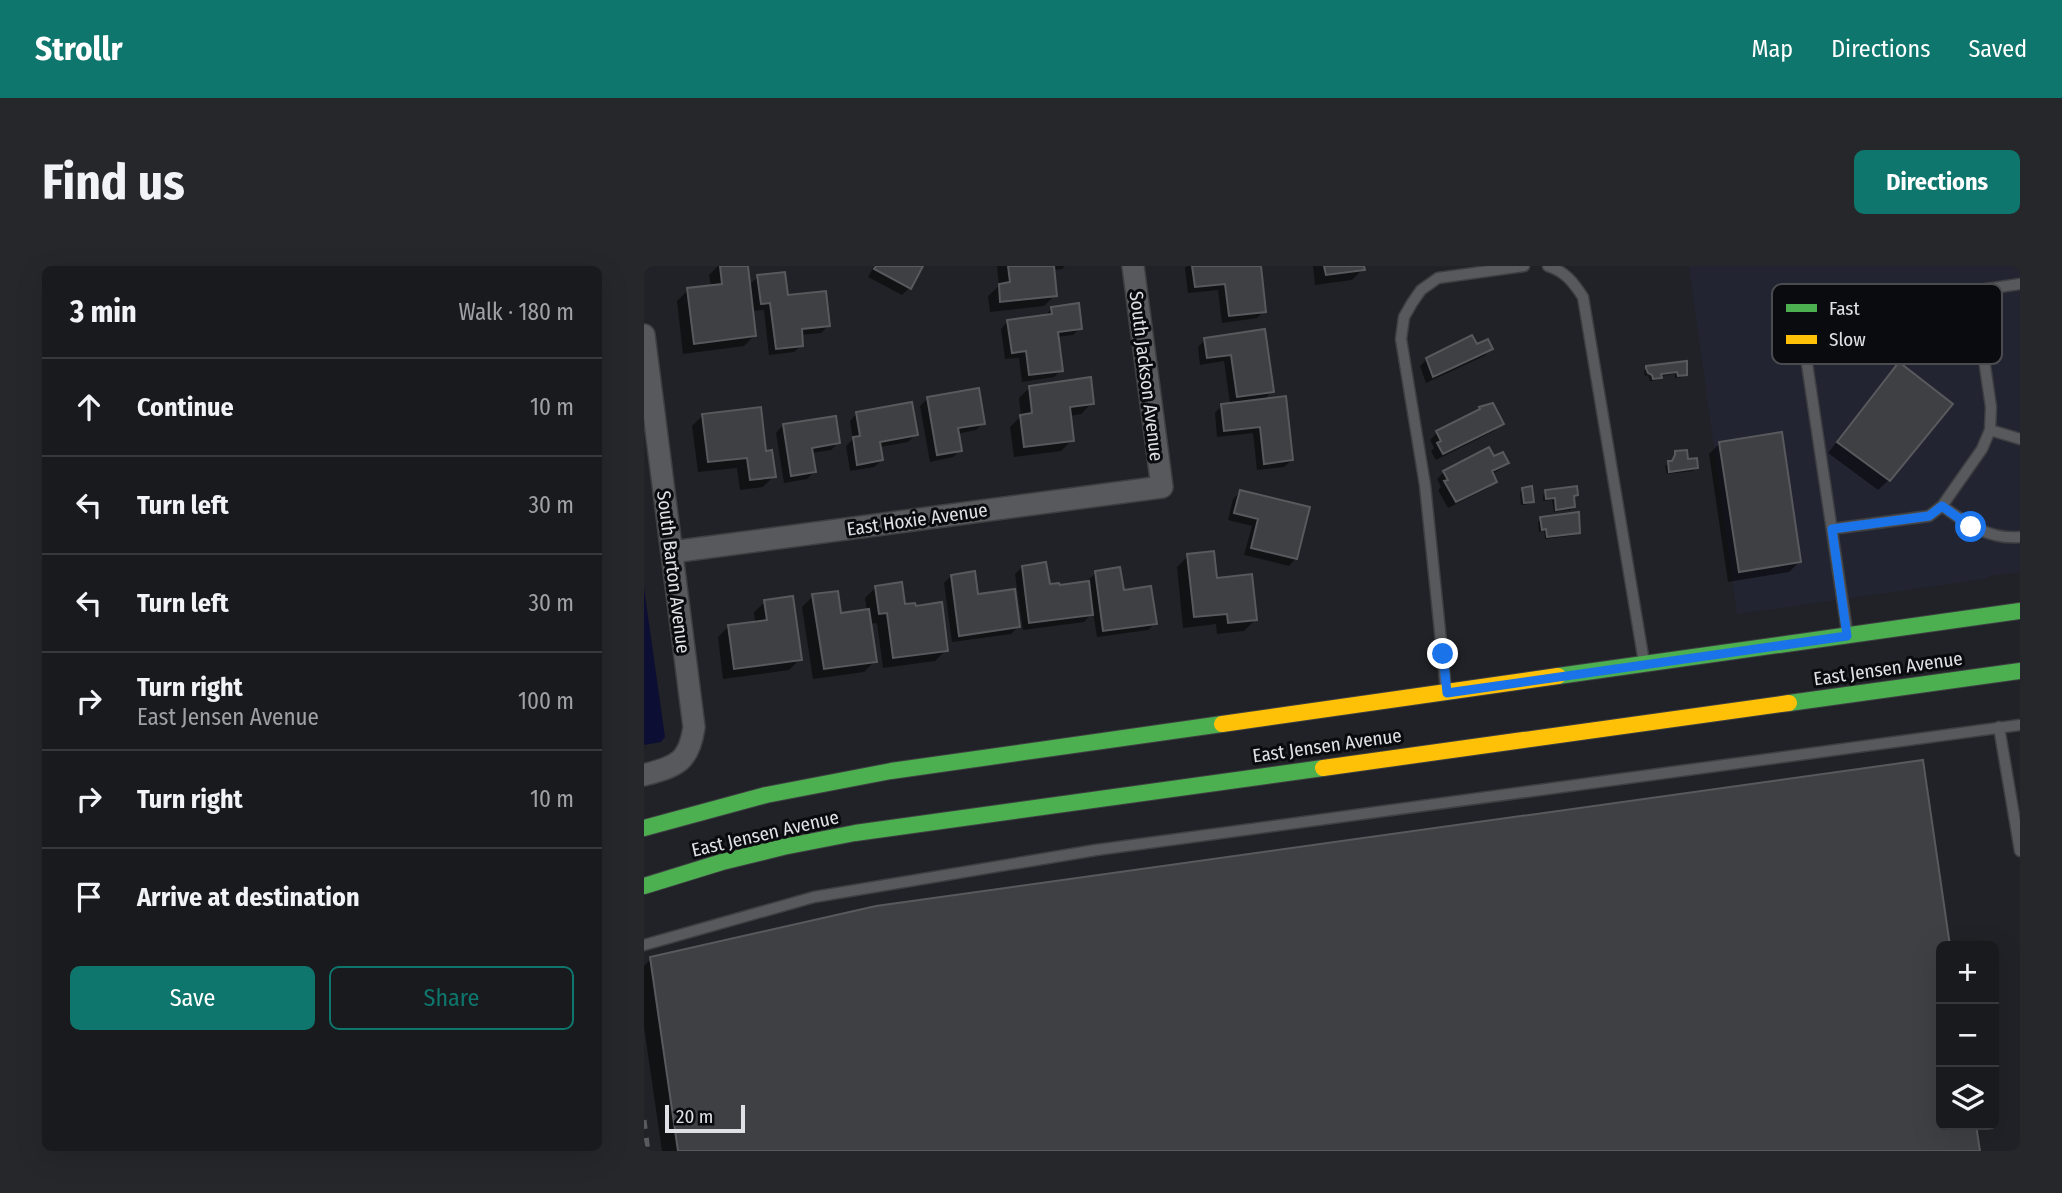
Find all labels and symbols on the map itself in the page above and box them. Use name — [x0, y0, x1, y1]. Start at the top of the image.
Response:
legend — [1772, 284, 2002, 364]
street label: South Jackson Avenue — [1125, 290, 1168, 462]
text: Fast — [1829, 297, 1860, 320]
text: Slow — [1829, 328, 1866, 351]
street label: South Barton Avenue — [652, 489, 695, 655]
street label: East Hoxie Avenue — [845, 498, 989, 541]
route start — [1955, 511, 1986, 542]
route end — [1427, 638, 1458, 669]
street label: East Jensen Avenue — [1812, 647, 1964, 690]
street label: East Jensen Avenue — [1251, 724, 1403, 767]
street label: East Jensen Avenue — [689, 805, 841, 862]
scale bar — [665, 1102, 746, 1134]

